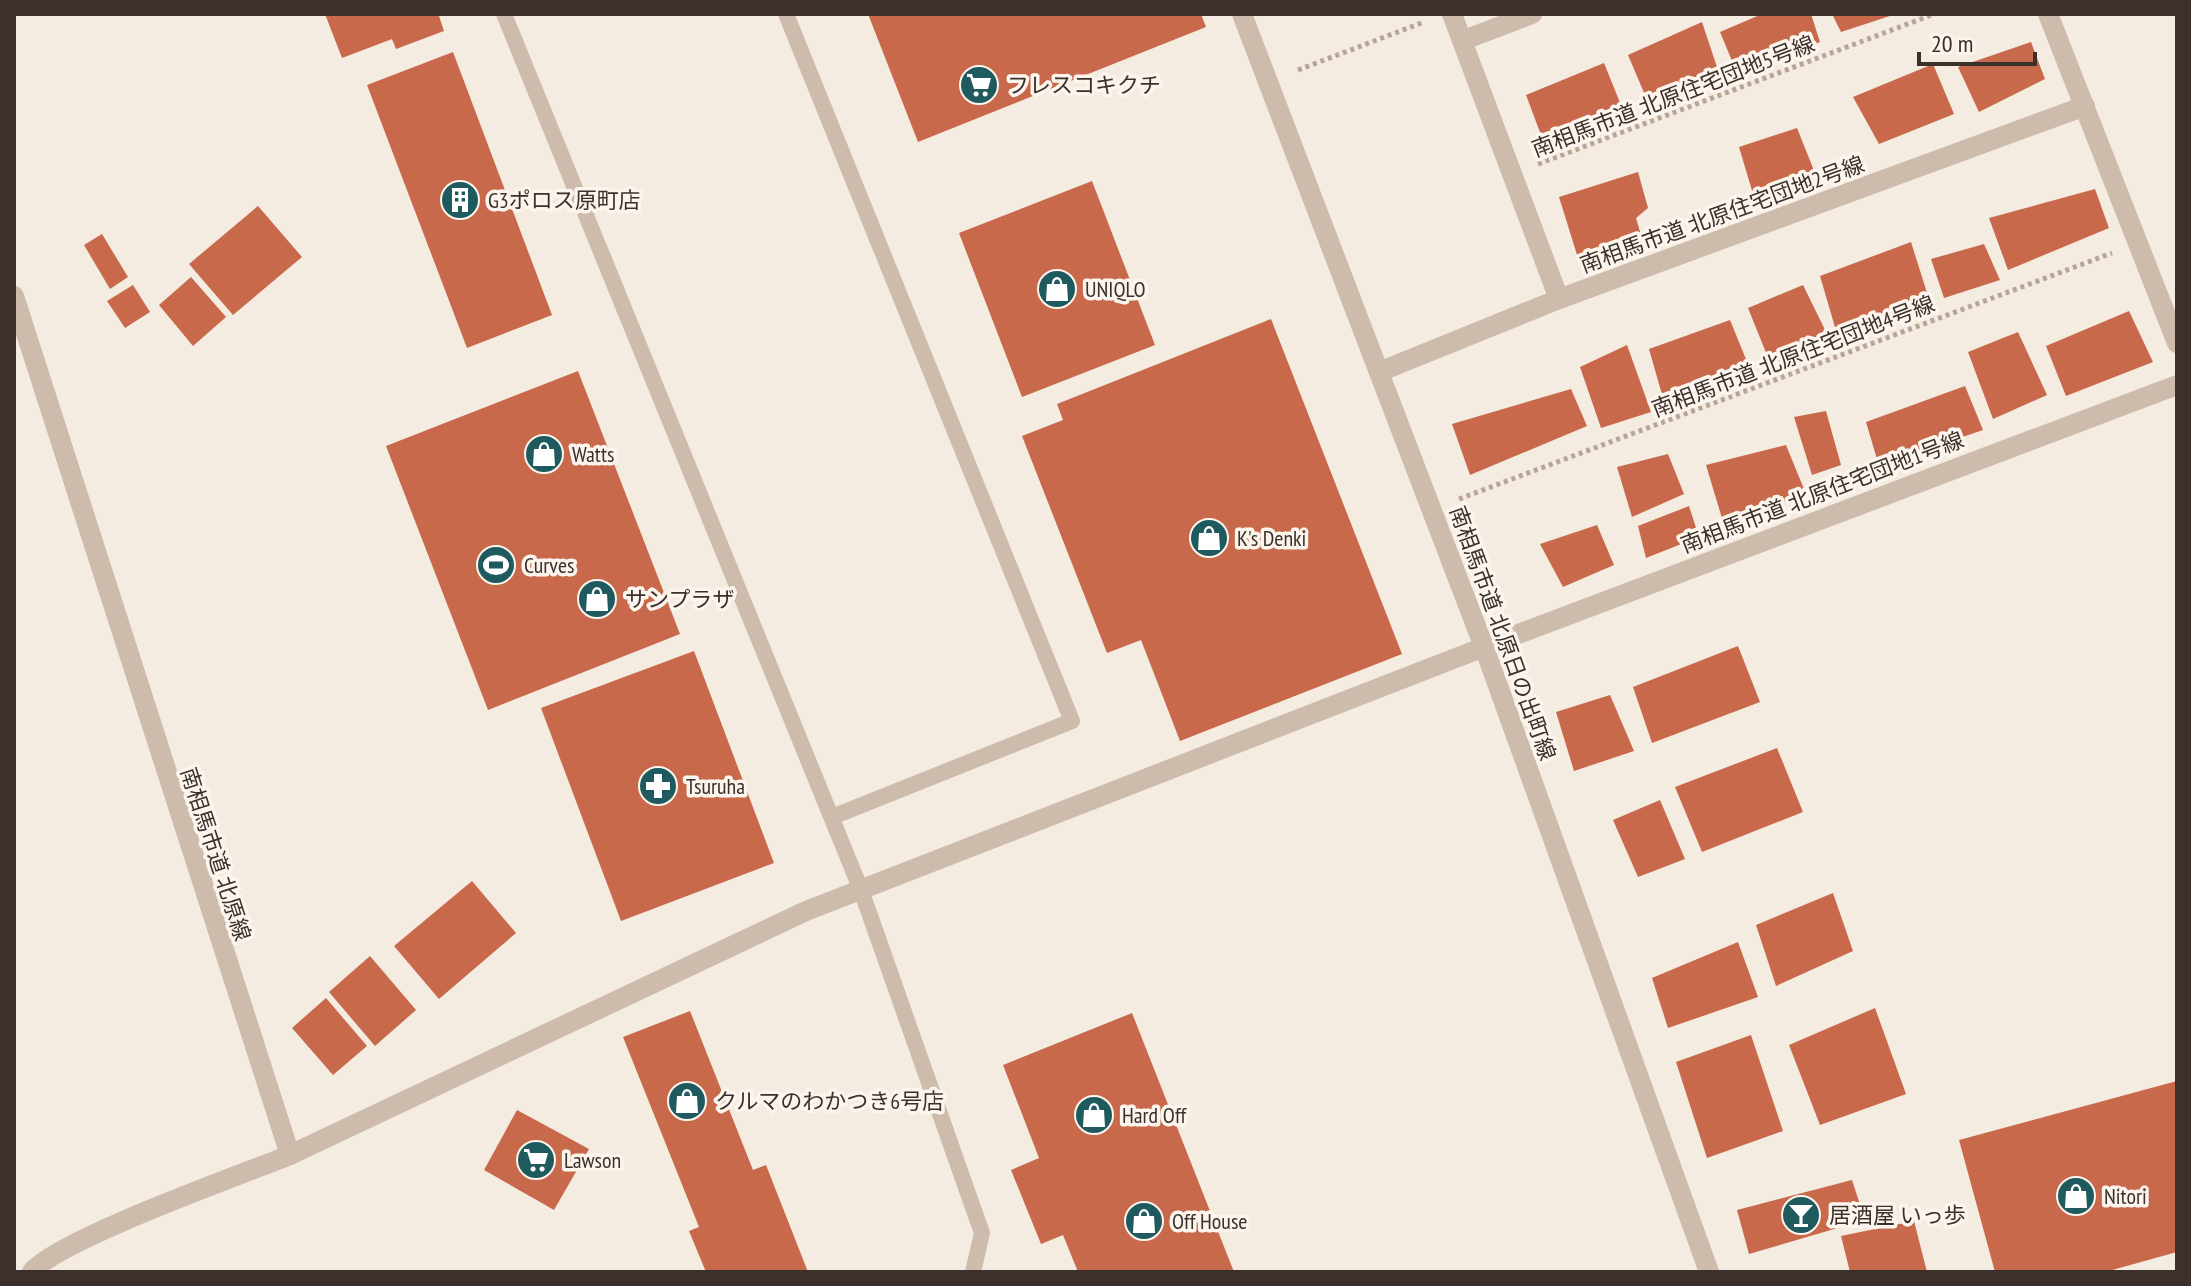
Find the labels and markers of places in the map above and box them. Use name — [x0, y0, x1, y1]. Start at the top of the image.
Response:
supermarket icon: フレスコキクチ — [958, 64, 1000, 106]
place label: フレスコキクチ — [1007, 71, 1161, 99]
building icon: G3ポロス原町店 — [439, 179, 481, 221]
place label: G3ポロス原町店 — [488, 186, 641, 214]
shop icon: UNIQLO — [1036, 268, 1078, 310]
place label: UNIQLO — [1085, 275, 1145, 303]
shop icon: Watts — [523, 433, 565, 475]
place label: Watts — [572, 440, 614, 468]
shop icon: K's Denki — [1188, 517, 1230, 559]
place label: K's Denki — [1237, 524, 1306, 552]
sports icon: Curves — [475, 544, 517, 586]
place label: Curves — [524, 551, 574, 579]
shop icon: サンプラザ — [576, 578, 618, 620]
place label: サンプラザ — [625, 585, 734, 613]
pharmacy icon: Tsuruha — [637, 765, 679, 807]
place label: Tsuruha — [686, 772, 745, 800]
shop icon: クルマのわかつき6号店 — [666, 1080, 708, 1122]
place label: クルマのわかつき6号店 — [715, 1087, 944, 1115]
shop icon: Hard Off — [1073, 1094, 1115, 1136]
place label: Hard Off — [1122, 1101, 1188, 1129]
supermarket icon: Lawson — [515, 1139, 557, 1181]
place label: Lawson — [564, 1146, 621, 1174]
shop icon: Nitori — [2055, 1175, 2097, 1217]
place label: Nitori — [2104, 1182, 2147, 1210]
bar icon: 居酒屋 いっ歩 — [1780, 1194, 1822, 1236]
shop icon: Off House — [1123, 1200, 1165, 1242]
place label: 居酒屋 いっ歩 — [1829, 1201, 1966, 1229]
place label: Off House — [1172, 1207, 1247, 1235]

